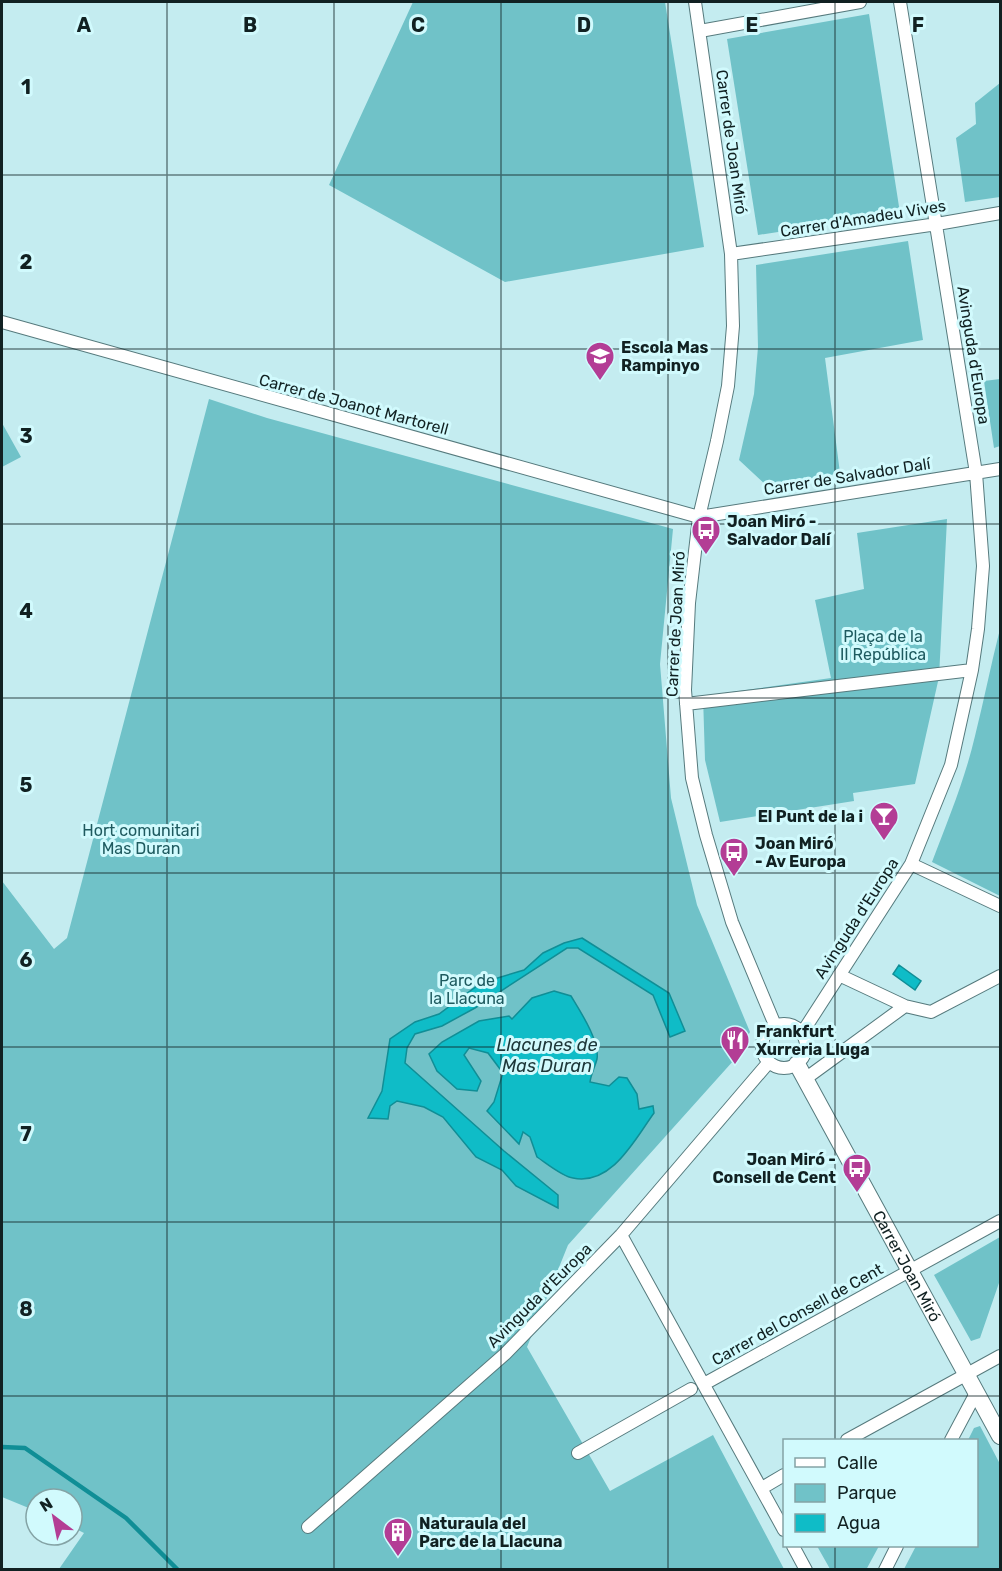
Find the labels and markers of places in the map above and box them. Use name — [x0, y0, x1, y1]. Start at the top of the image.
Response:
place label: Escola Mas Rampinyo — [621, 338, 708, 375]
school or university icon: Escola Mas Rampinyo — [584, 340, 616, 382]
place label: Joan Miró - Salvador Dalí — [727, 512, 832, 549]
bus stop icon: Joan Miró - Salvador Dalí — [690, 514, 722, 556]
bar icon: El Punt de la i — [868, 800, 900, 842]
place label: El Punt de la i — [758, 807, 863, 826]
place label: Joan Miró - Av Europa — [755, 834, 846, 871]
bus stop icon: Joan Miró - Av Europa — [718, 836, 750, 878]
place label: Frankfurt Xurreria Lluga — [756, 1022, 870, 1059]
restaurant icon: Frankfurt Xurreria Lluga — [719, 1024, 751, 1066]
place label: Joan Miró - Consell de Cent — [712, 1150, 837, 1187]
bus stop icon: Joan Miró - Consell de Cent — [841, 1152, 873, 1194]
place label: Naturaula del Parc de la Llacuna — [419, 1514, 563, 1551]
building icon: Naturaula del Parc de la Llacuna — [382, 1516, 414, 1558]

